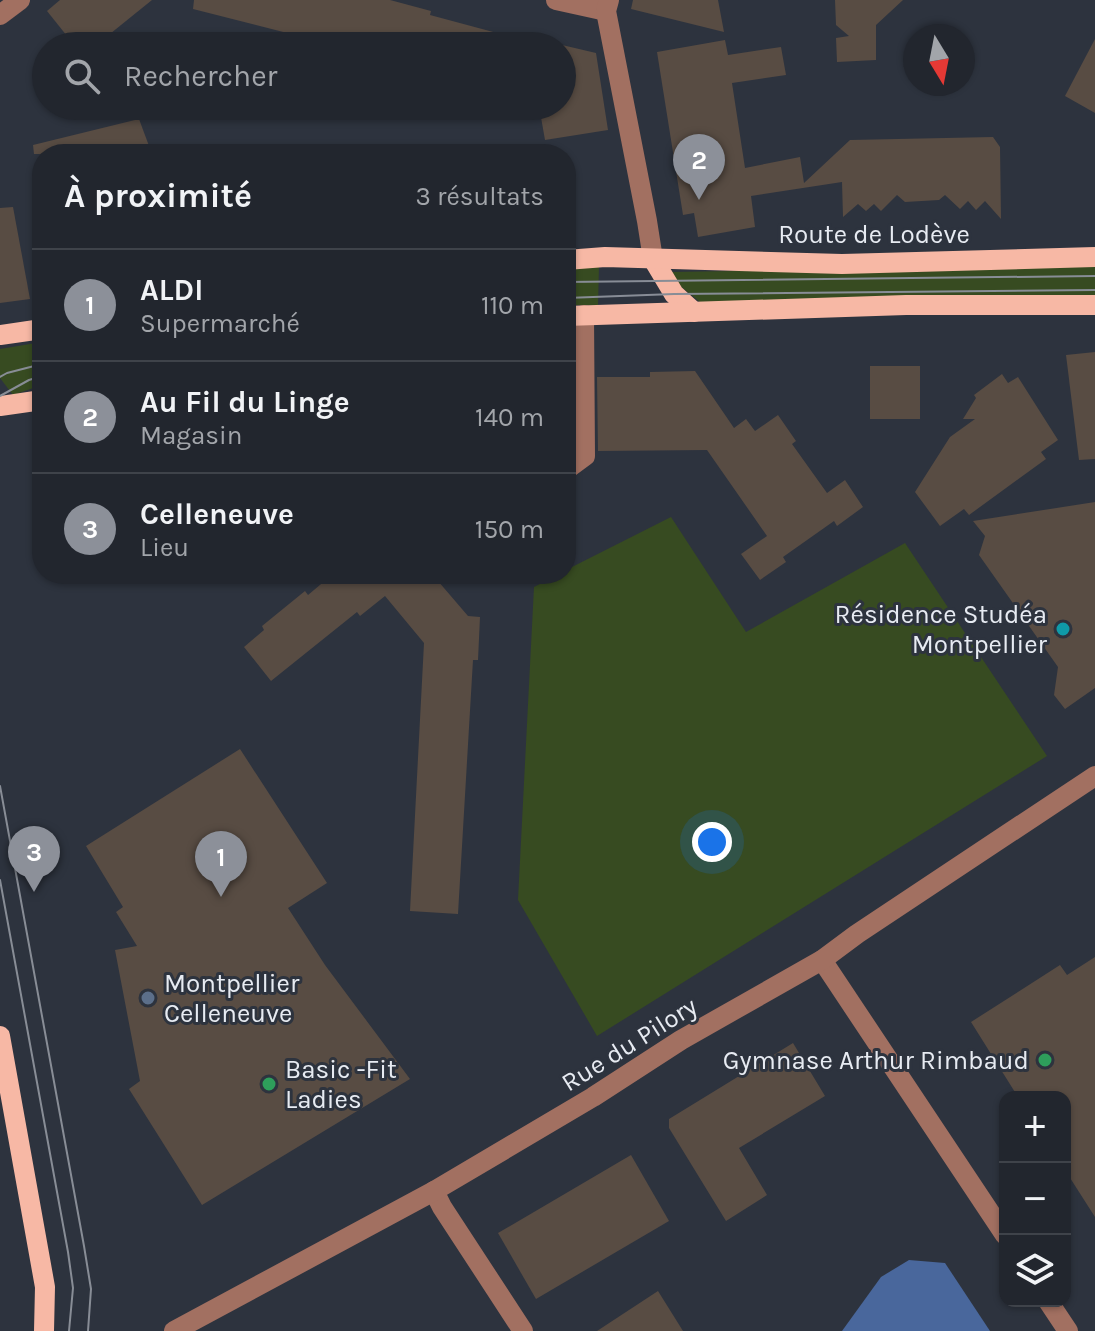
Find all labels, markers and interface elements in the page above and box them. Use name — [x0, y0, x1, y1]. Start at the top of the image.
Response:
north arrow — [903, 24, 975, 96]
search box — [32, 32, 576, 120]
icon: search — [60, 54, 104, 98]
text: Rechercher — [124, 58, 277, 94]
pin: 2 — [673, 134, 725, 200]
text: À proximité — [64, 176, 252, 216]
text: 3 résultats — [416, 181, 544, 212]
street label: Route de Lodève — [778, 219, 970, 250]
text: ALDI — [140, 272, 203, 308]
text: 1 — [85, 290, 95, 321]
text: 110 m — [481, 290, 544, 321]
text: Supermarché — [140, 308, 300, 339]
text: Au Fil du Linge — [140, 384, 350, 420]
text: 2 — [82, 402, 98, 433]
text: 140 m — [475, 402, 544, 433]
text: Magasin — [140, 420, 242, 451]
text: Celleneuve — [140, 496, 294, 532]
text: 3 — [82, 514, 98, 545]
text: 150 m — [475, 514, 544, 545]
text: Lieu — [140, 532, 189, 563]
place label: Résidence Studéa Montpellier — [835, 599, 1048, 660]
marker: Résidence Studéa Montpellier — [1054, 620, 1072, 638]
your location — [692, 822, 732, 862]
pin: 3 — [8, 826, 60, 892]
pin: 1 — [195, 831, 247, 897]
place label: Montpellier Celleneuve — [164, 968, 300, 1029]
marker: Montpellier Celleneuve — [139, 989, 157, 1007]
street label: Rue du Pilory — [556, 991, 703, 1098]
place label: Gymnase Arthur Rimbaud — [723, 1045, 1029, 1076]
marker: Gymnase Arthur Rimbaud — [1036, 1051, 1054, 1069]
place label: Basic -Fit Ladies — [285, 1054, 397, 1115]
marker: Basic -Fit Ladies — [260, 1075, 278, 1093]
map controls — [999, 1091, 1071, 1307]
button: + — [999, 1091, 1071, 1163]
button: − — [999, 1163, 1071, 1235]
button: layers — [999, 1235, 1071, 1307]

